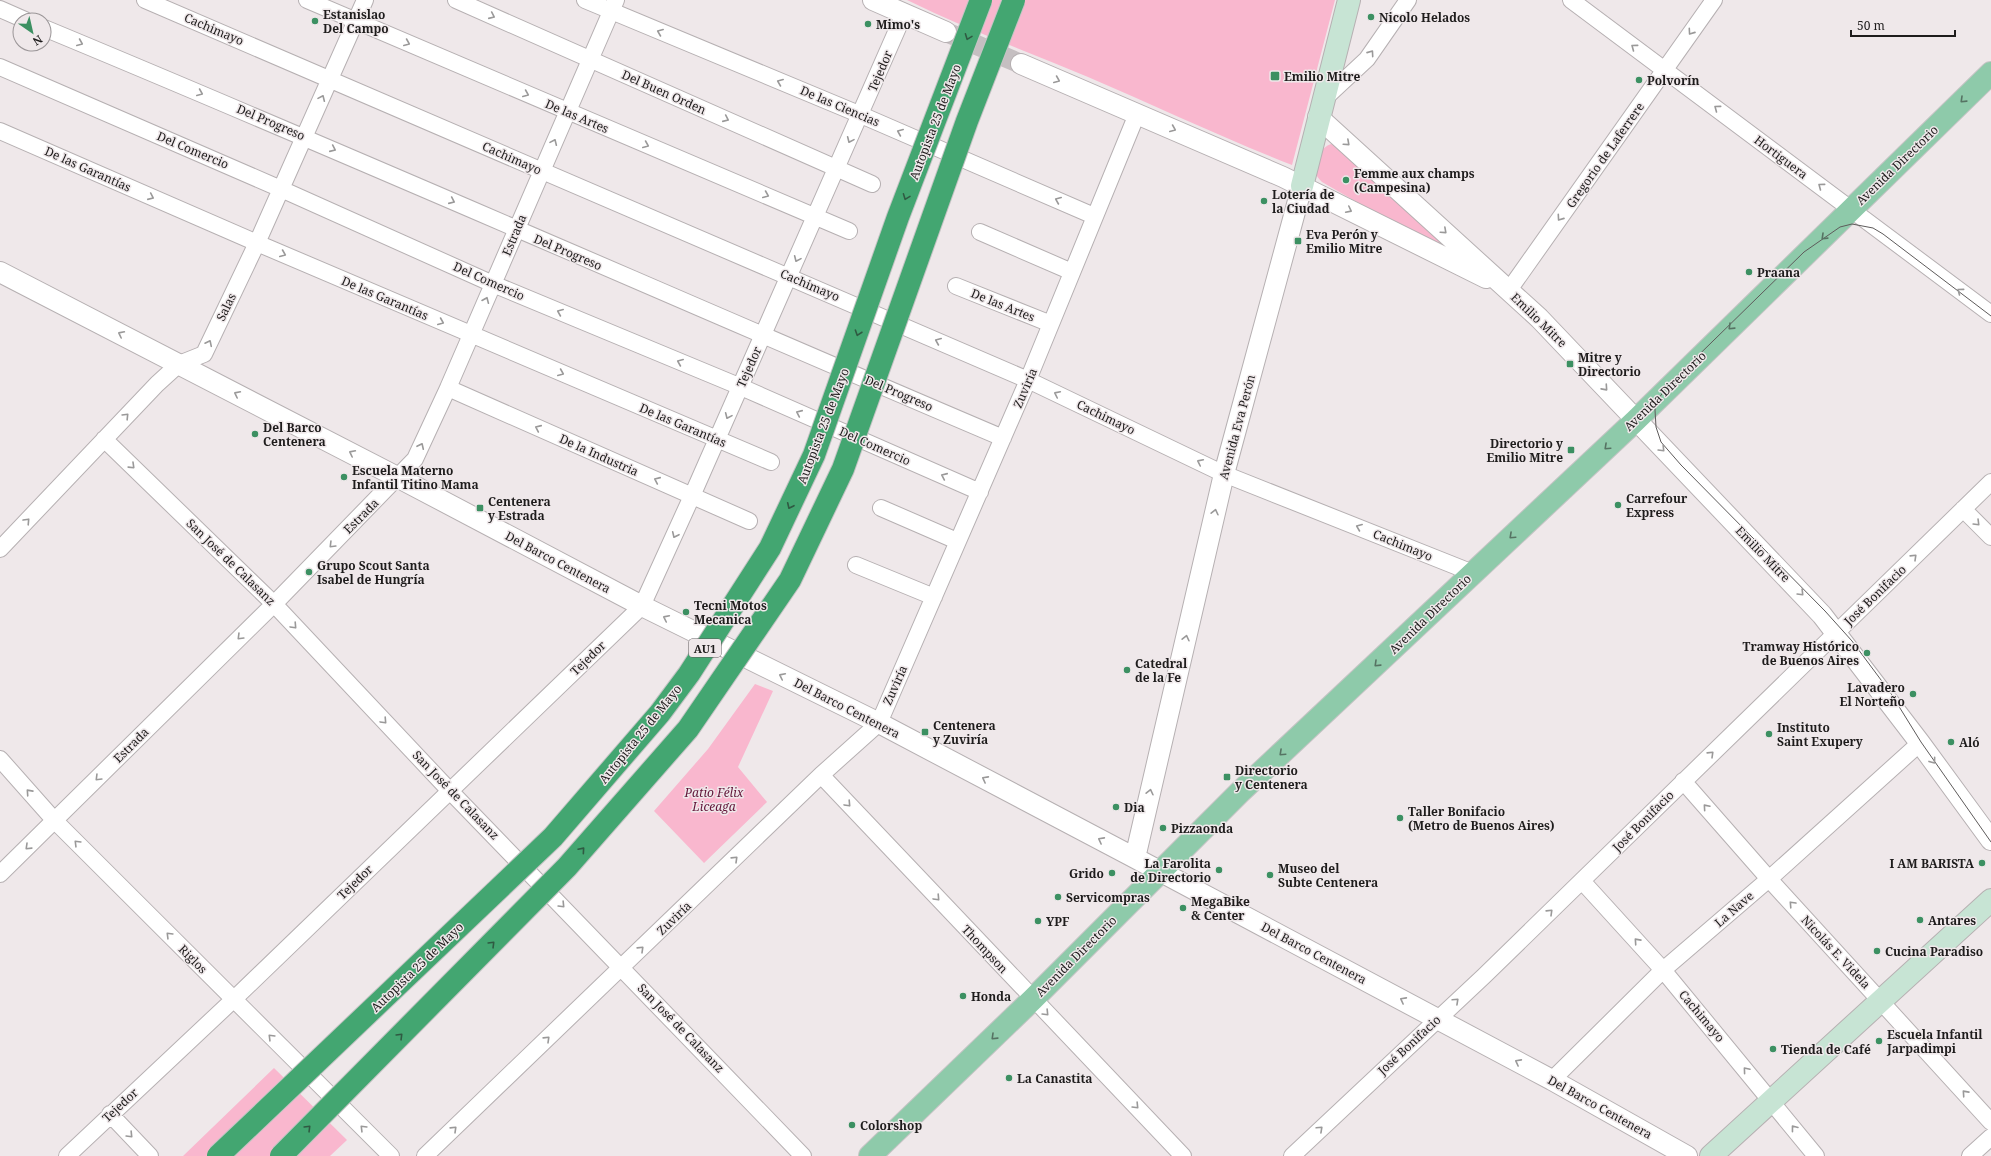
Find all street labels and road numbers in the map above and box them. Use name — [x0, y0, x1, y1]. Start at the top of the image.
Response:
street label: Cachimayo — [182, 9, 246, 49]
street label: Tejedor — [864, 48, 896, 94]
street label: Autopista 25 de Mayo — [905, 62, 965, 182]
street label: Del Buen Orden — [619, 66, 709, 118]
street label: De las Ciencias — [798, 82, 882, 130]
street label: De las Artes — [543, 95, 611, 137]
street label: Gregorio de Laferrere — [1562, 99, 1648, 211]
street label: Del Progreso — [234, 100, 308, 144]
street label: Avenida Directorio — [1852, 121, 1942, 209]
street label: Del Comercio — [155, 127, 232, 173]
street label: Hortiguera — [1751, 131, 1811, 183]
street label: Cachimayo — [480, 137, 544, 179]
street label: De las Garantías — [42, 142, 134, 196]
street label: Estrada — [498, 211, 530, 258]
street label: Del Progreso — [531, 230, 605, 274]
street label: Del Comercio — [451, 258, 527, 304]
street label: Cachimayo — [778, 265, 842, 305]
street label: De las Garantías — [339, 272, 431, 324]
street label: De las Artes — [969, 284, 1037, 326]
street label: Emilio Mitre — [1507, 289, 1571, 351]
street label: Salas — [212, 290, 240, 324]
street label: Tejedor — [732, 344, 766, 390]
street label: Avenida Directorio — [1620, 347, 1710, 435]
street label: Zuviría — [1009, 365, 1041, 411]
street label: Autopista 25 de Mayo — [793, 366, 853, 486]
street label: Del Progreso — [862, 371, 936, 415]
street label: Avenida Eva Perón — [1215, 372, 1259, 481]
street label: Cachimayo — [1074, 396, 1138, 438]
street label: De las Garantías — [637, 399, 729, 451]
street label: Del Comercio — [837, 423, 913, 469]
street label: De la Industria — [557, 430, 641, 480]
street label: Estrada — [340, 494, 383, 537]
street label: San José de Calasanz — [183, 515, 279, 609]
street label: Emilio Mitre — [1732, 522, 1794, 586]
street label: Cachimayo — [1371, 525, 1435, 565]
street label: Del Barco Centenera — [502, 527, 614, 597]
street label: José Bonifacio — [1839, 561, 1910, 630]
street label: Avenida Directorio — [1385, 570, 1475, 658]
street label: Tejedor — [567, 637, 610, 679]
road number: AU1 — [689, 639, 721, 657]
street label: Zuviría — [879, 662, 911, 708]
street label: Del Barco Centenera — [791, 674, 903, 742]
street label: Autopista 25 de Mayo — [595, 681, 685, 787]
street label: Estrada — [110, 723, 153, 766]
street label: San José de Calasanz — [409, 747, 503, 843]
street label: José Bonifacio — [1608, 787, 1677, 856]
street label: Tejedor — [334, 861, 377, 903]
street label: La Nave — [1711, 887, 1757, 931]
street label: Zuviría — [653, 897, 695, 939]
street label: Avenida Directorio — [1032, 912, 1120, 1000]
street label: Nicolás E. Videla — [1798, 912, 1875, 993]
street label: Autopista 25 de Mayo — [367, 918, 467, 1016]
street label: Del Barco Centenera — [1258, 918, 1370, 988]
street label: Thompson — [958, 921, 1012, 977]
street label: Riglos — [175, 941, 211, 977]
street label: San José de Calasanz — [634, 980, 728, 1076]
street label: Cachimayo — [1675, 986, 1729, 1046]
street label: José Bonifacio — [1373, 1011, 1444, 1079]
street label: Del Barco Centenera — [1545, 1071, 1655, 1143]
street label: Tejedor — [98, 1084, 142, 1126]

